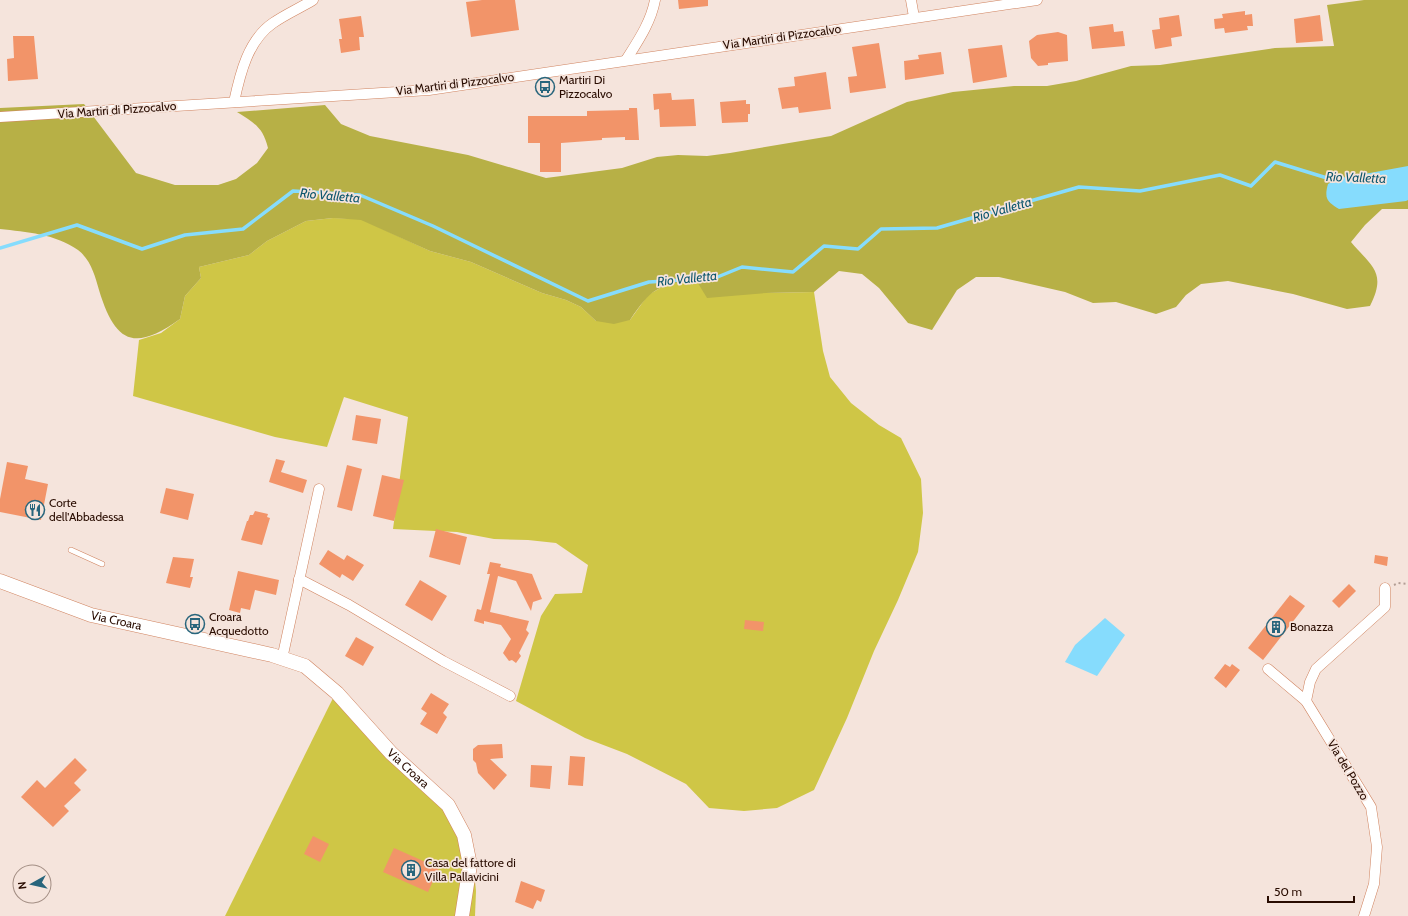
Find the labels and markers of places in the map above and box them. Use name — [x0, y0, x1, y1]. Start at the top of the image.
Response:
place label: Martiri Di Pizzocalvo — [559, 72, 613, 101]
bus stop icon: Martiri Di Pizzocalvo — [534, 76, 556, 98]
place label: Corte dell'Abbadessa — [49, 495, 124, 524]
restaurant icon: Corte dell'Abbadessa — [24, 499, 46, 521]
place label: Croara Acquedotto — [209, 609, 269, 638]
bus stop icon: Croara Acquedotto — [184, 613, 206, 635]
building icon: Bonazza — [1265, 616, 1287, 638]
place label: Bonazza — [1290, 619, 1334, 634]
place label: Casa del fattore di Villa Pallavicini — [425, 855, 516, 884]
building icon: Casa del fattore di Villa Pallavicini — [400, 859, 422, 881]

